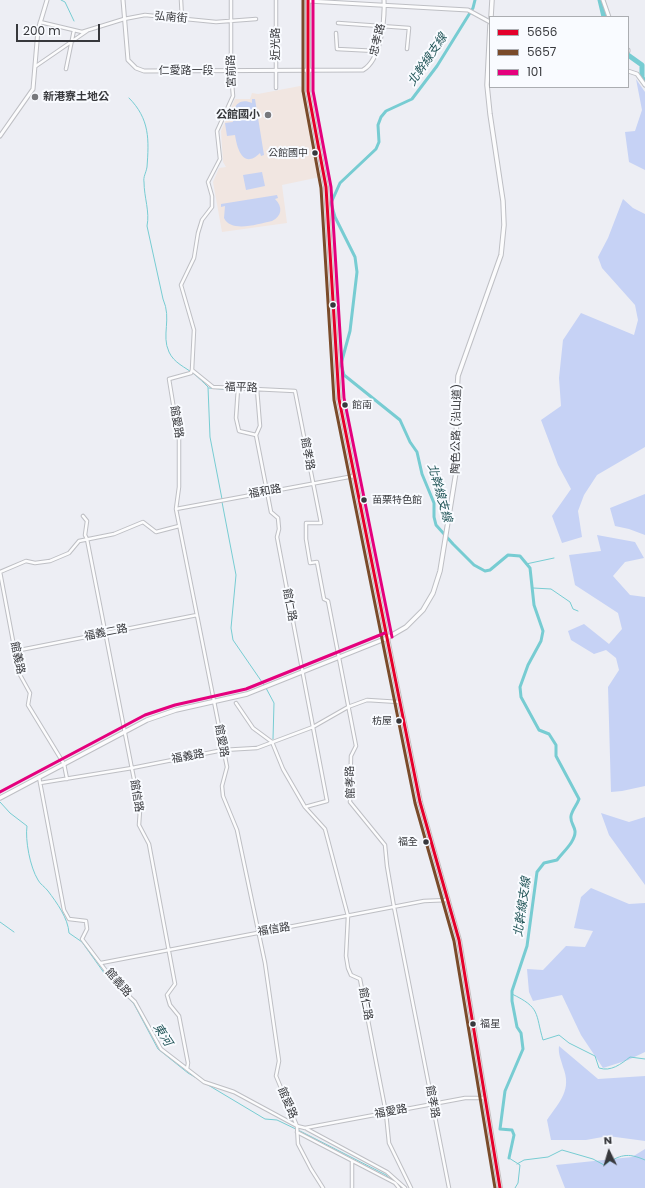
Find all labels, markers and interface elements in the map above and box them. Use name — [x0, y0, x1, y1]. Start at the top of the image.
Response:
street label: 弘南街 — [154, 10, 188, 26]
scale bar — [18, 16, 102, 42]
legend — [489, 16, 629, 88]
text: 200 m — [23, 22, 61, 39]
street label: 忠孝路 — [368, 22, 388, 58]
text: 5656 — [527, 23, 557, 40]
street label: 近光路 — [269, 28, 283, 60]
water label: 北幹線支線 — [405, 31, 451, 89]
text: 5657 — [527, 43, 556, 60]
street label: 宮前路 — [225, 54, 239, 88]
text: 101 — [527, 63, 542, 80]
street label: 仁愛路一段 — [159, 64, 213, 78]
place label: 新港寮土地公 — [43, 90, 109, 104]
marker: 新港寮土地公 — [30, 92, 40, 102]
place label: 公館國小 — [216, 108, 260, 122]
marker: 公館國小 — [263, 110, 273, 120]
place label: 公館國中 — [268, 147, 308, 159]
marker: 公館國中 — [310, 148, 320, 158]
unlabelled marker — [328, 300, 338, 310]
street label: 福平路 — [224, 381, 258, 395]
street label: 陶色公路 (沿山道) — [450, 384, 464, 474]
place label: 館南 — [352, 399, 372, 411]
marker: 館南 — [340, 400, 350, 410]
street label: 館愛路 — [167, 405, 185, 439]
street label: 館孝路 — [297, 437, 317, 471]
water label: 北幹線支線 — [424, 462, 454, 524]
street label: 福和路 — [248, 482, 282, 502]
place label: 苗栗特色館 — [372, 494, 422, 506]
marker: 苗栗特色館 — [359, 495, 369, 505]
street label: 館仁路 — [279, 588, 299, 622]
street label: 福義二路 — [83, 622, 129, 644]
street label: 館義路 — [7, 640, 27, 676]
place label: 枋屋 — [372, 715, 392, 727]
marker: 枋屋 — [394, 716, 404, 726]
street label: 館愛路 — [211, 724, 231, 758]
street label: 福義路 — [171, 747, 205, 767]
street label: 館孝路 — [344, 765, 358, 799]
street label: 館信路 — [127, 779, 145, 813]
place label: 福全 — [398, 836, 418, 848]
marker: 福全 — [421, 837, 431, 847]
water label: 北幹線支線 — [512, 876, 534, 938]
street label: 福信路 — [257, 921, 291, 939]
street label: 館義路 — [102, 966, 134, 1000]
street label: 館仁路 — [355, 987, 375, 1021]
place label: 福星 — [480, 1018, 500, 1030]
marker: 福星 — [468, 1019, 478, 1029]
water label: 東河 — [149, 1021, 175, 1049]
street label: 館愛路 — [274, 1085, 300, 1121]
street label: 館孝路 — [422, 1085, 442, 1119]
street label: 福愛路 — [374, 1102, 408, 1122]
north arrow — [589, 1132, 629, 1172]
text: N — [603, 1132, 613, 1148]

